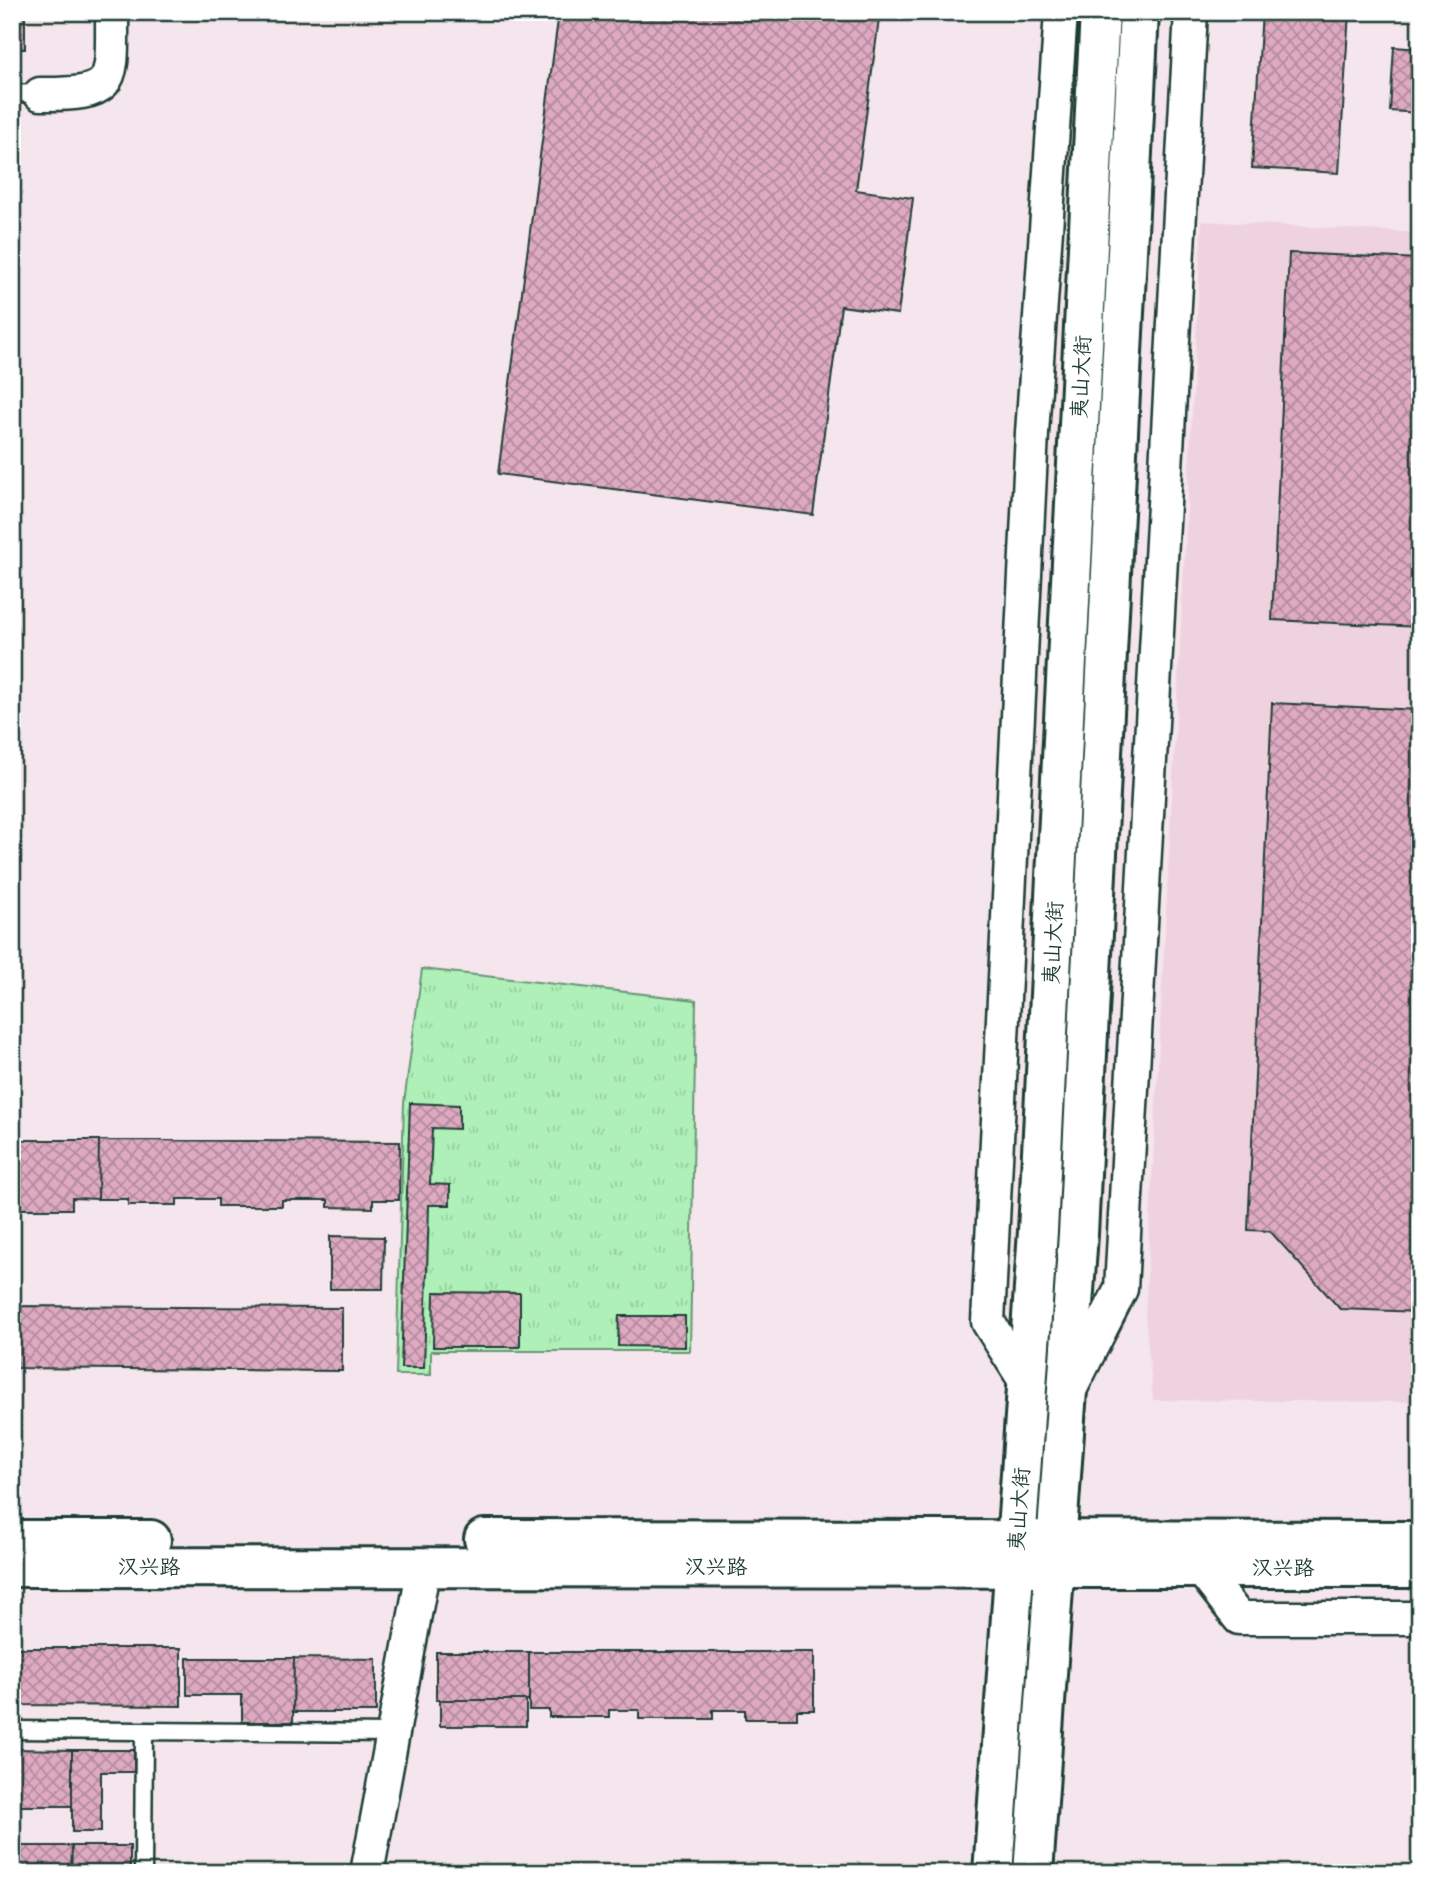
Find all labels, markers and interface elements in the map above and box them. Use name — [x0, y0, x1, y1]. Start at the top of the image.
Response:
street label: 夷山大街 — [1069, 335, 1099, 420]
street label: 夷山大街 — [1041, 901, 1071, 986]
street label: 夷山大街 — [1006, 1466, 1038, 1552]
street label: 汉兴路 — [118, 1556, 181, 1583]
street label: 汉兴路 — [685, 1556, 748, 1583]
street label: 汉兴路 — [1252, 1557, 1315, 1584]

